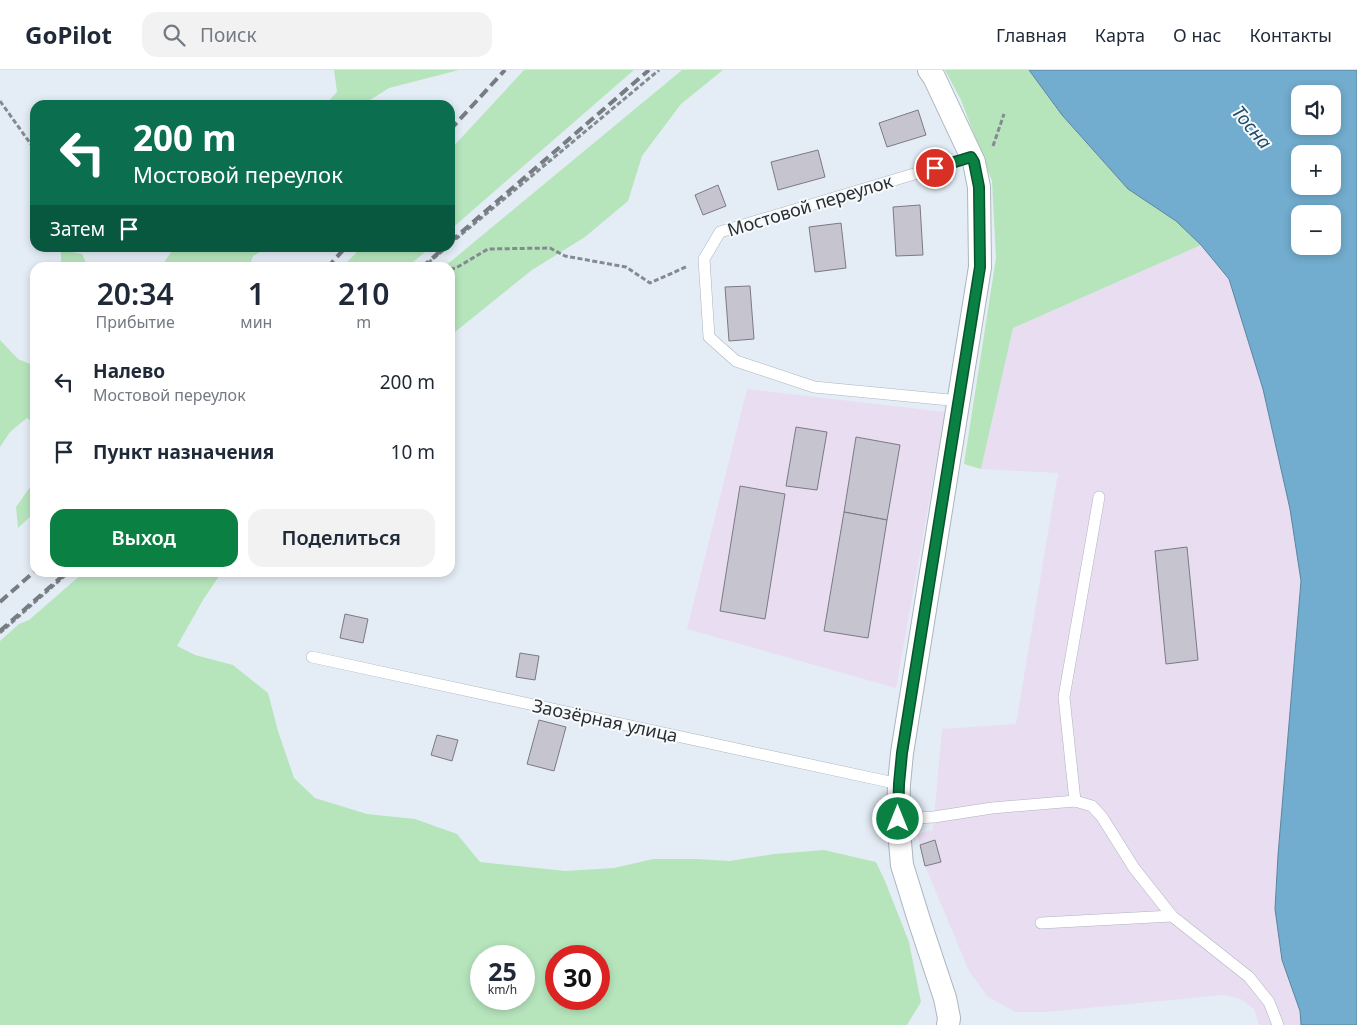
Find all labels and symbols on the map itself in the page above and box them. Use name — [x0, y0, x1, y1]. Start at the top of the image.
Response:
water label: Тосна — [1226, 100, 1278, 155]
pin — [914, 147, 956, 189]
street label: Мостовой переулок — [724, 168, 896, 242]
street label: Заозёрная улица — [530, 693, 680, 747]
position arrow — [871, 792, 923, 844]
speed limit sign: 30 — [545, 945, 610, 1010]

